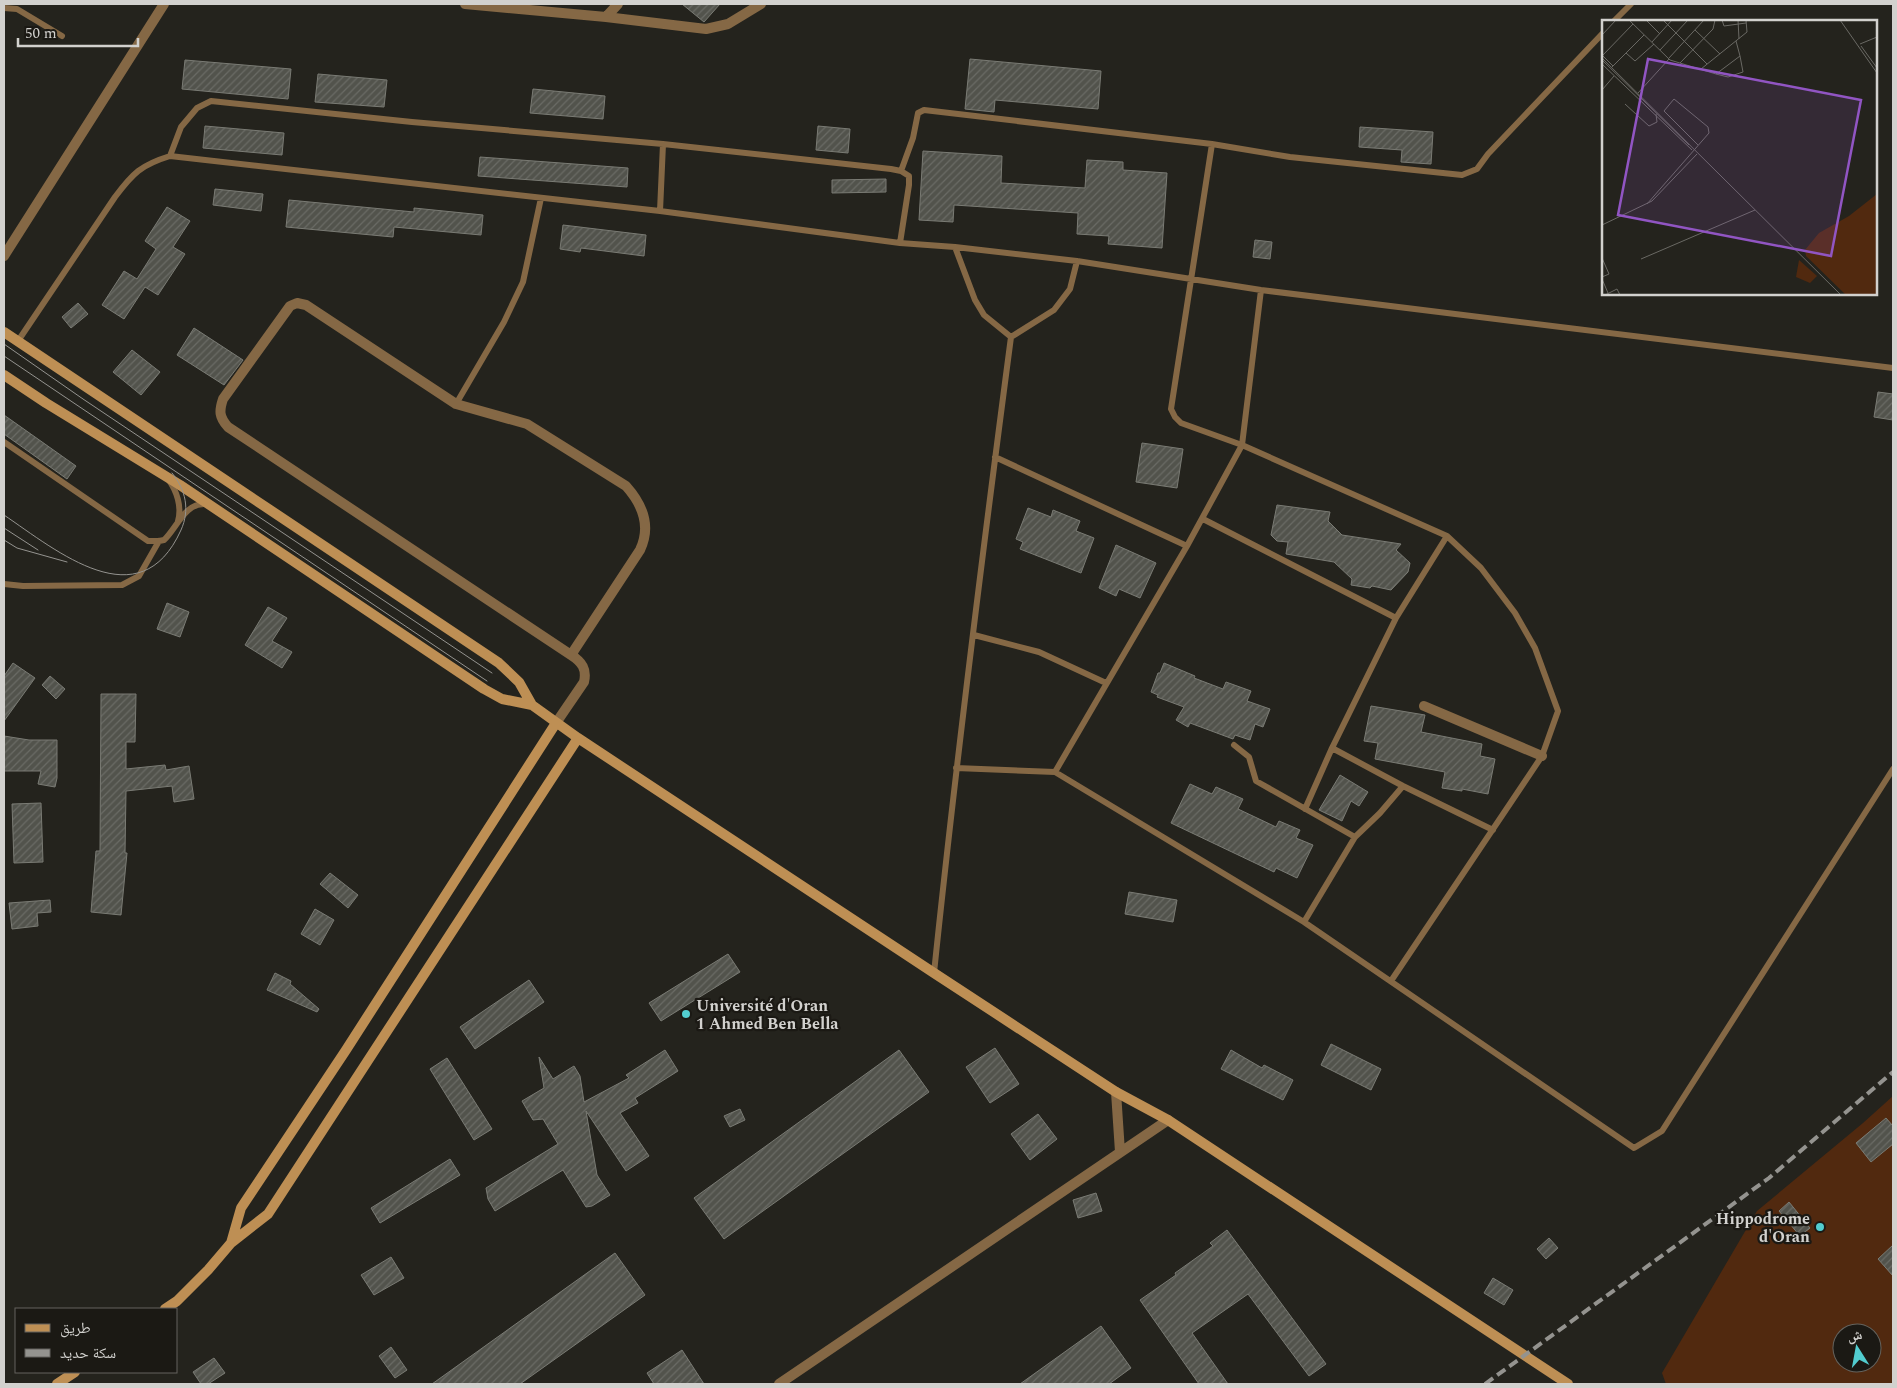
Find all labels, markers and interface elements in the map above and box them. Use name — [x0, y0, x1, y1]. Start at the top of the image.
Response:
scale bar — [18, 15, 138, 47]
inset map — [1602, 20, 1877, 295]
text: 50 m — [25, 22, 57, 45]
place label: Université d'Oran 1 Ahmed Ben Bella — [696, 994, 839, 1036]
marker: Université d'Oran 1 Ahmed Ben Bella — [680, 1008, 692, 1020]
place label: Hippodrome d'Oran — [1716, 1207, 1810, 1249]
marker: Hippodrome d'Oran — [1814, 1221, 1826, 1233]
legend — [15, 1308, 178, 1373]
text: طريق — [60, 1317, 91, 1340]
north arrow — [1832, 1323, 1882, 1373]
text: ش — [1845, 1324, 1864, 1347]
text: سكة حديد — [60, 1342, 116, 1365]

